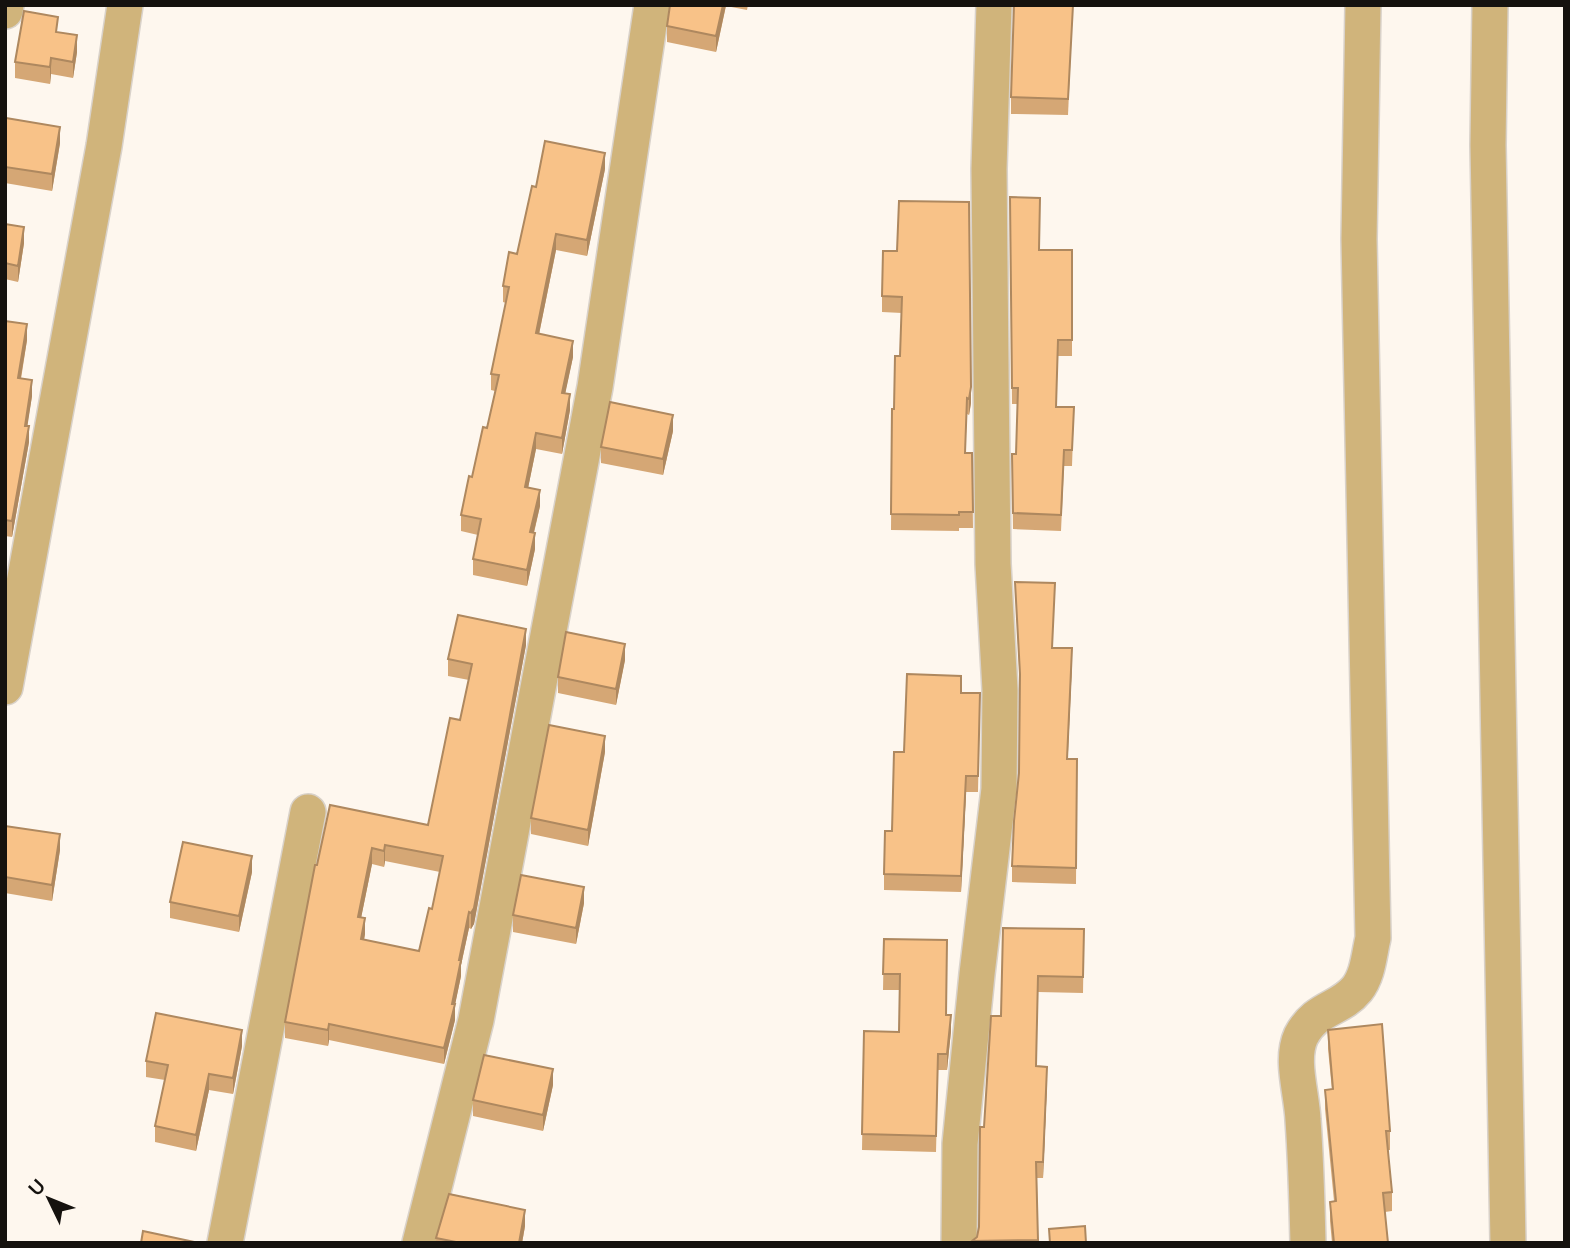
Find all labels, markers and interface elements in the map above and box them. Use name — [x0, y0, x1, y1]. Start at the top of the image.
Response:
north arrow — [14, 1164, 84, 1234]
text: U — [23, 1174, 49, 1200]

